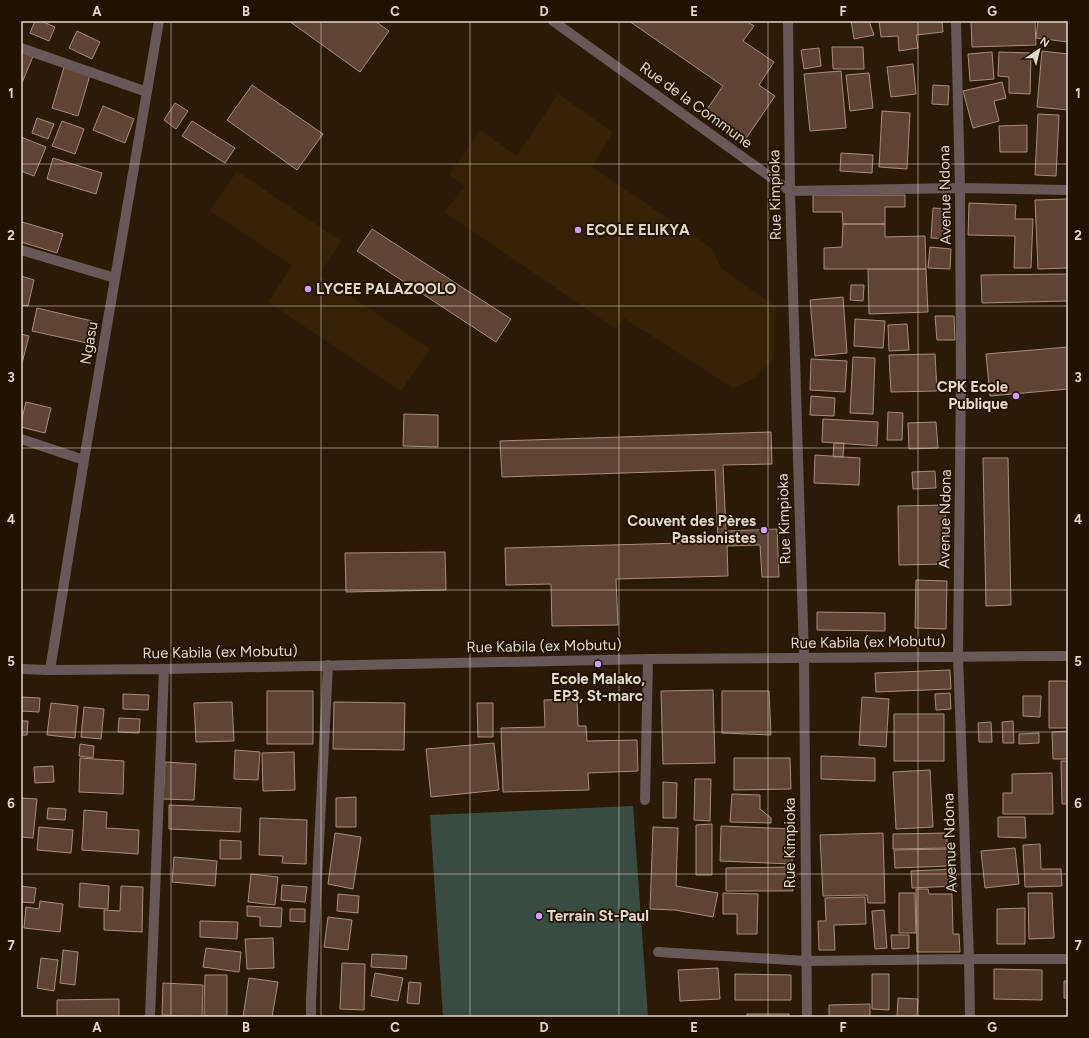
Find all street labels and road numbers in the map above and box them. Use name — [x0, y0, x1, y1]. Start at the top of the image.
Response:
street label: Rue de la Commune — [636, 58, 756, 152]
street label: Avenue Ndona — [935, 145, 955, 245]
street label: Rue Kimpioka — [765, 149, 785, 241]
street label: Ngasu — [76, 320, 102, 366]
street label: Avenue Ndona — [935, 469, 955, 569]
street label: Rue Kimpioka — [773, 473, 795, 565]
street label: Rue Kabila (ex Mobutu) — [790, 632, 946, 652]
street label: Rue Kabila (ex Mobutu) — [466, 636, 622, 656]
street label: Rue Kabila (ex Mobutu) — [142, 642, 298, 662]
street label: Avenue Ndona — [939, 793, 961, 893]
street label: Rue Kimpioka — [781, 798, 799, 888]

